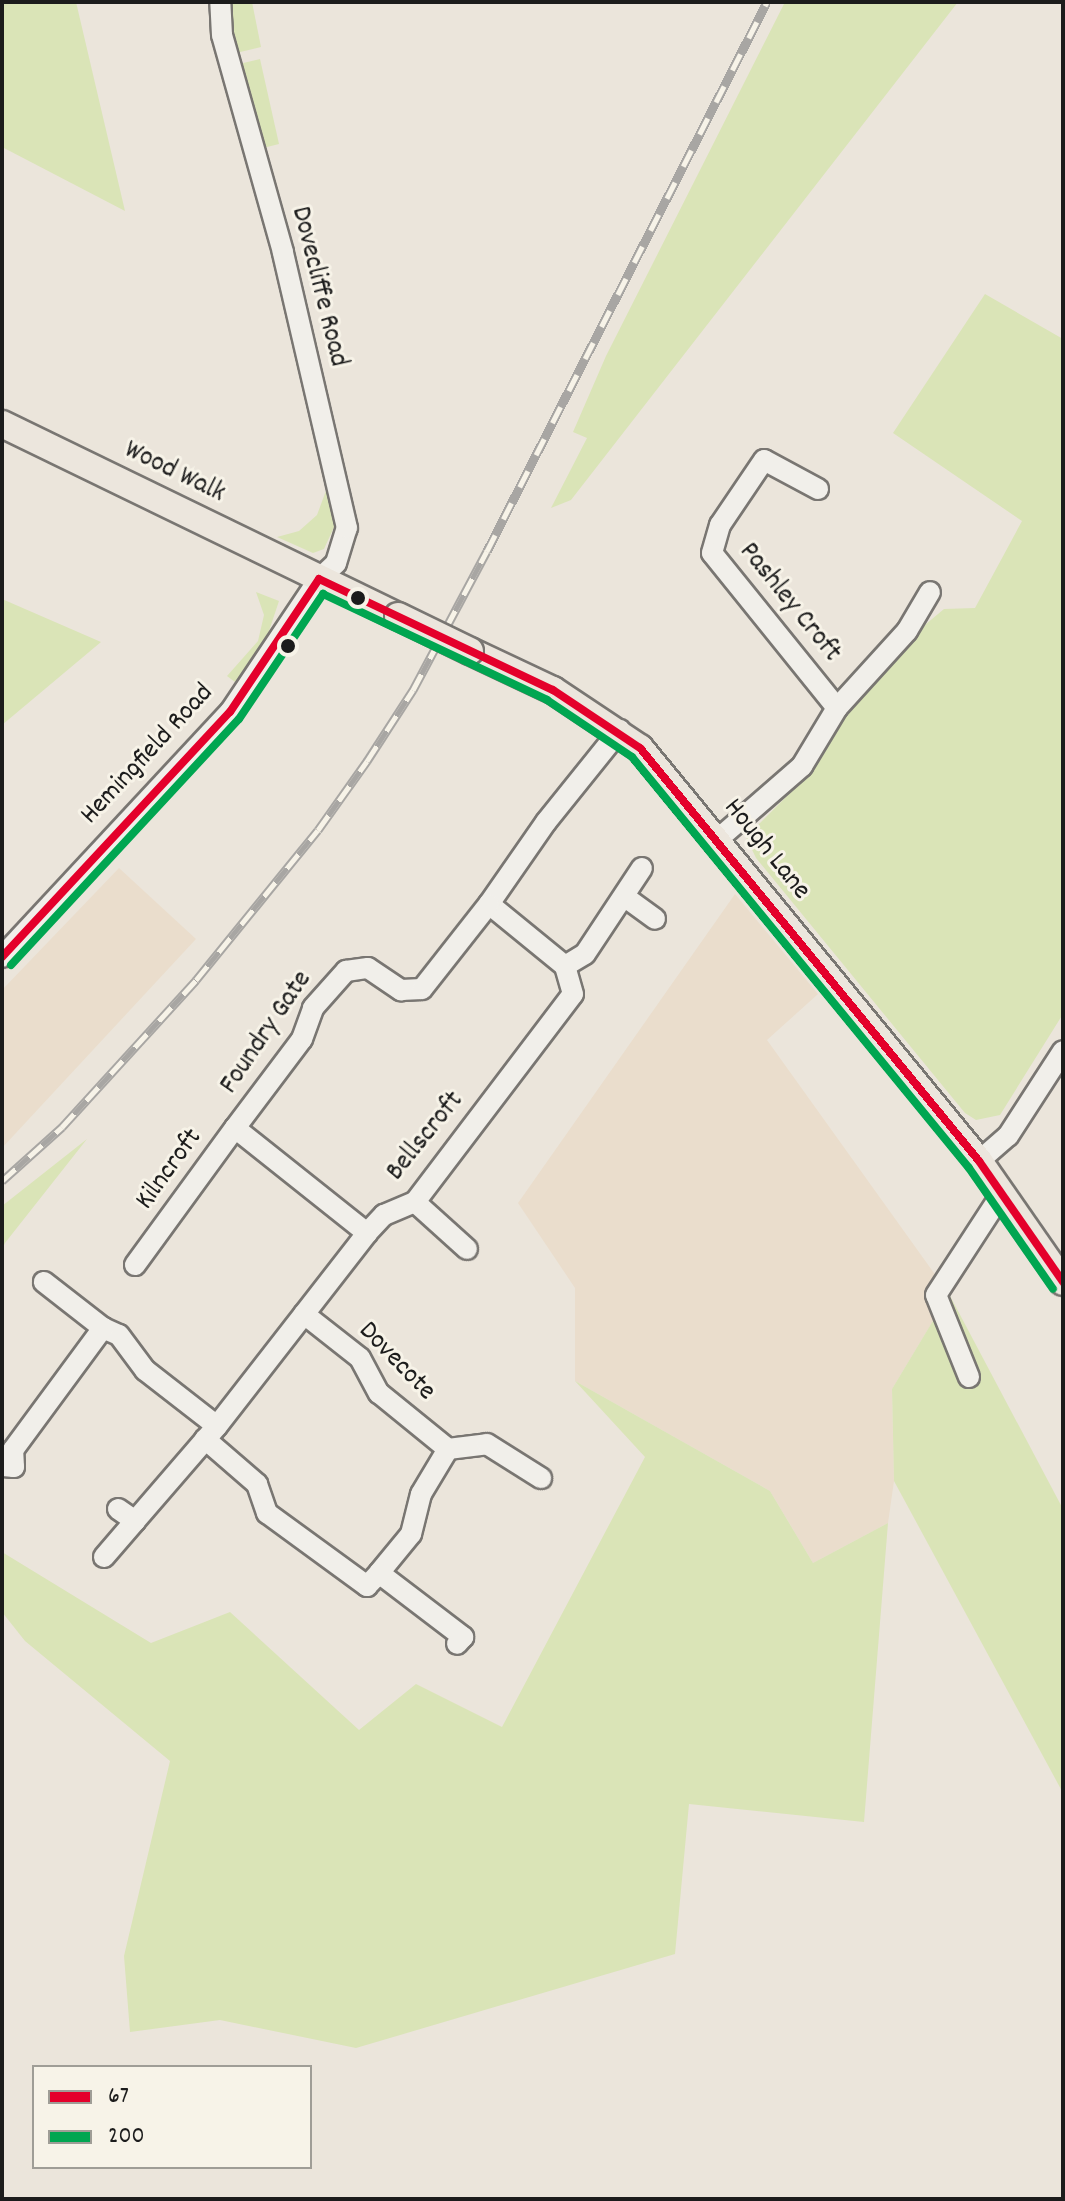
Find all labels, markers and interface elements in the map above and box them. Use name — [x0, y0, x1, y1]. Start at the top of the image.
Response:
street label: Dovecliffe Road — [282, 203, 354, 371]
street label: Wood Walk — [118, 434, 230, 512]
street label: Pashley Croft — [731, 536, 847, 670]
unlabelled marker — [350, 590, 366, 606]
unlabelled marker — [280, 638, 296, 654]
street label: Hemingfield Road — [74, 678, 222, 832]
street label: Hough Lane — [715, 793, 817, 907]
street label: Foundry Gate — [214, 965, 320, 1101]
street label: Bellscroft — [380, 1086, 472, 1188]
street label: Kilncroft — [129, 1123, 211, 1217]
street label: Dovecote — [350, 1315, 442, 1409]
legend — [32, 2065, 312, 2169]
text: 67 — [108, 2080, 129, 2114]
text: 200 — [108, 2120, 145, 2154]

